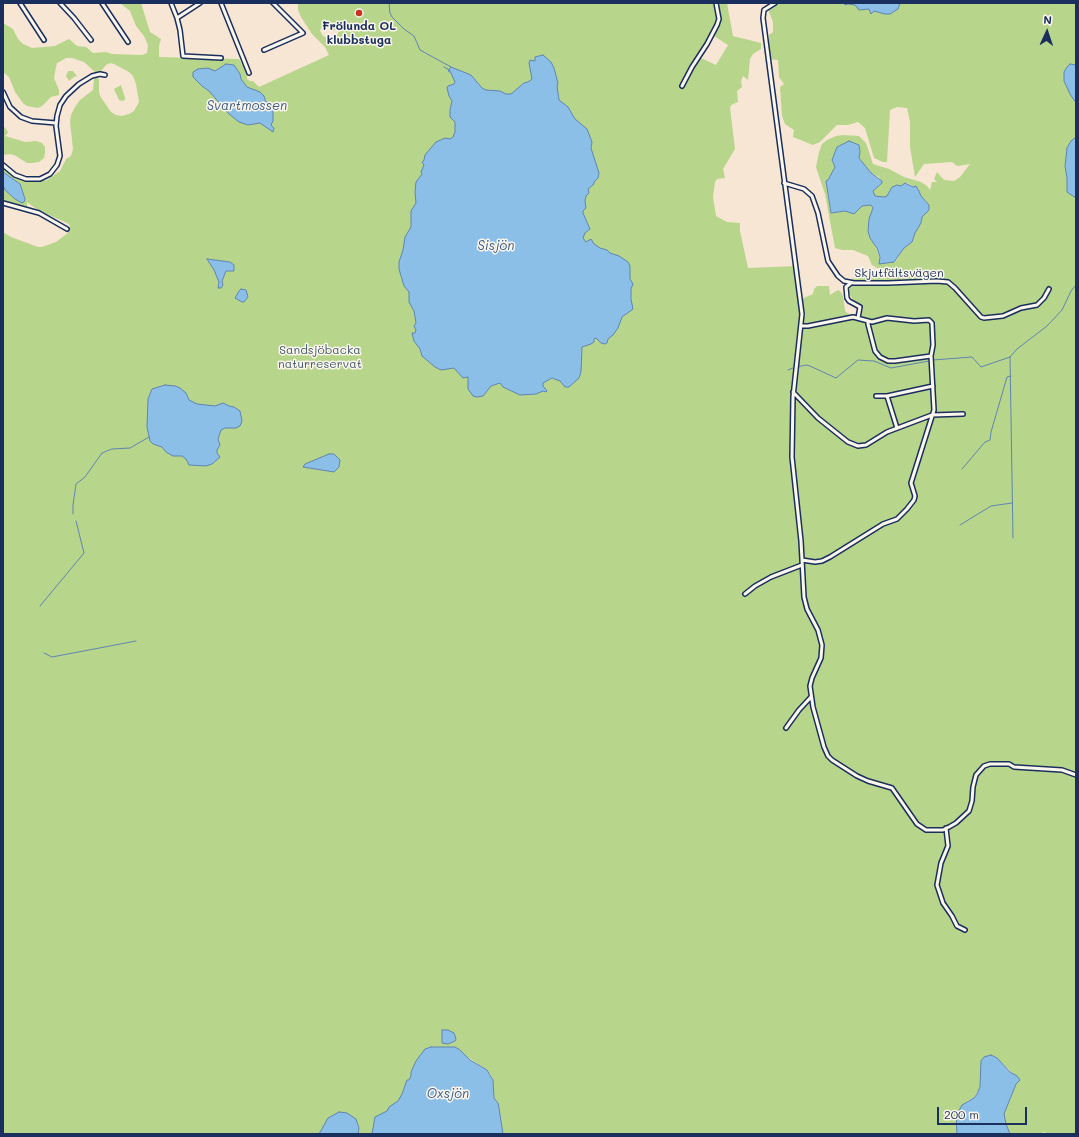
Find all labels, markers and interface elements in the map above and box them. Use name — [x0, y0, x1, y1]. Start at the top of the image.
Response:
marker: Frölunda OL klubbstuga — [354, 8, 364, 18]
north arrow — [1027, 12, 1067, 52]
text: N — [1043, 12, 1052, 27]
place label: Frölunda OL klubbstuga — [322, 19, 396, 47]
water label: Svartmossen — [207, 98, 287, 114]
water label: Sisjön — [478, 238, 514, 254]
street label: Skjutfältsvägen — [854, 266, 944, 280]
park label: Sandsjöbacka naturreservat — [278, 343, 362, 371]
water label: Oxsjön — [427, 1086, 469, 1102]
scale bar — [939, 1099, 1029, 1125]
text: 200 m — [944, 1106, 979, 1122]

